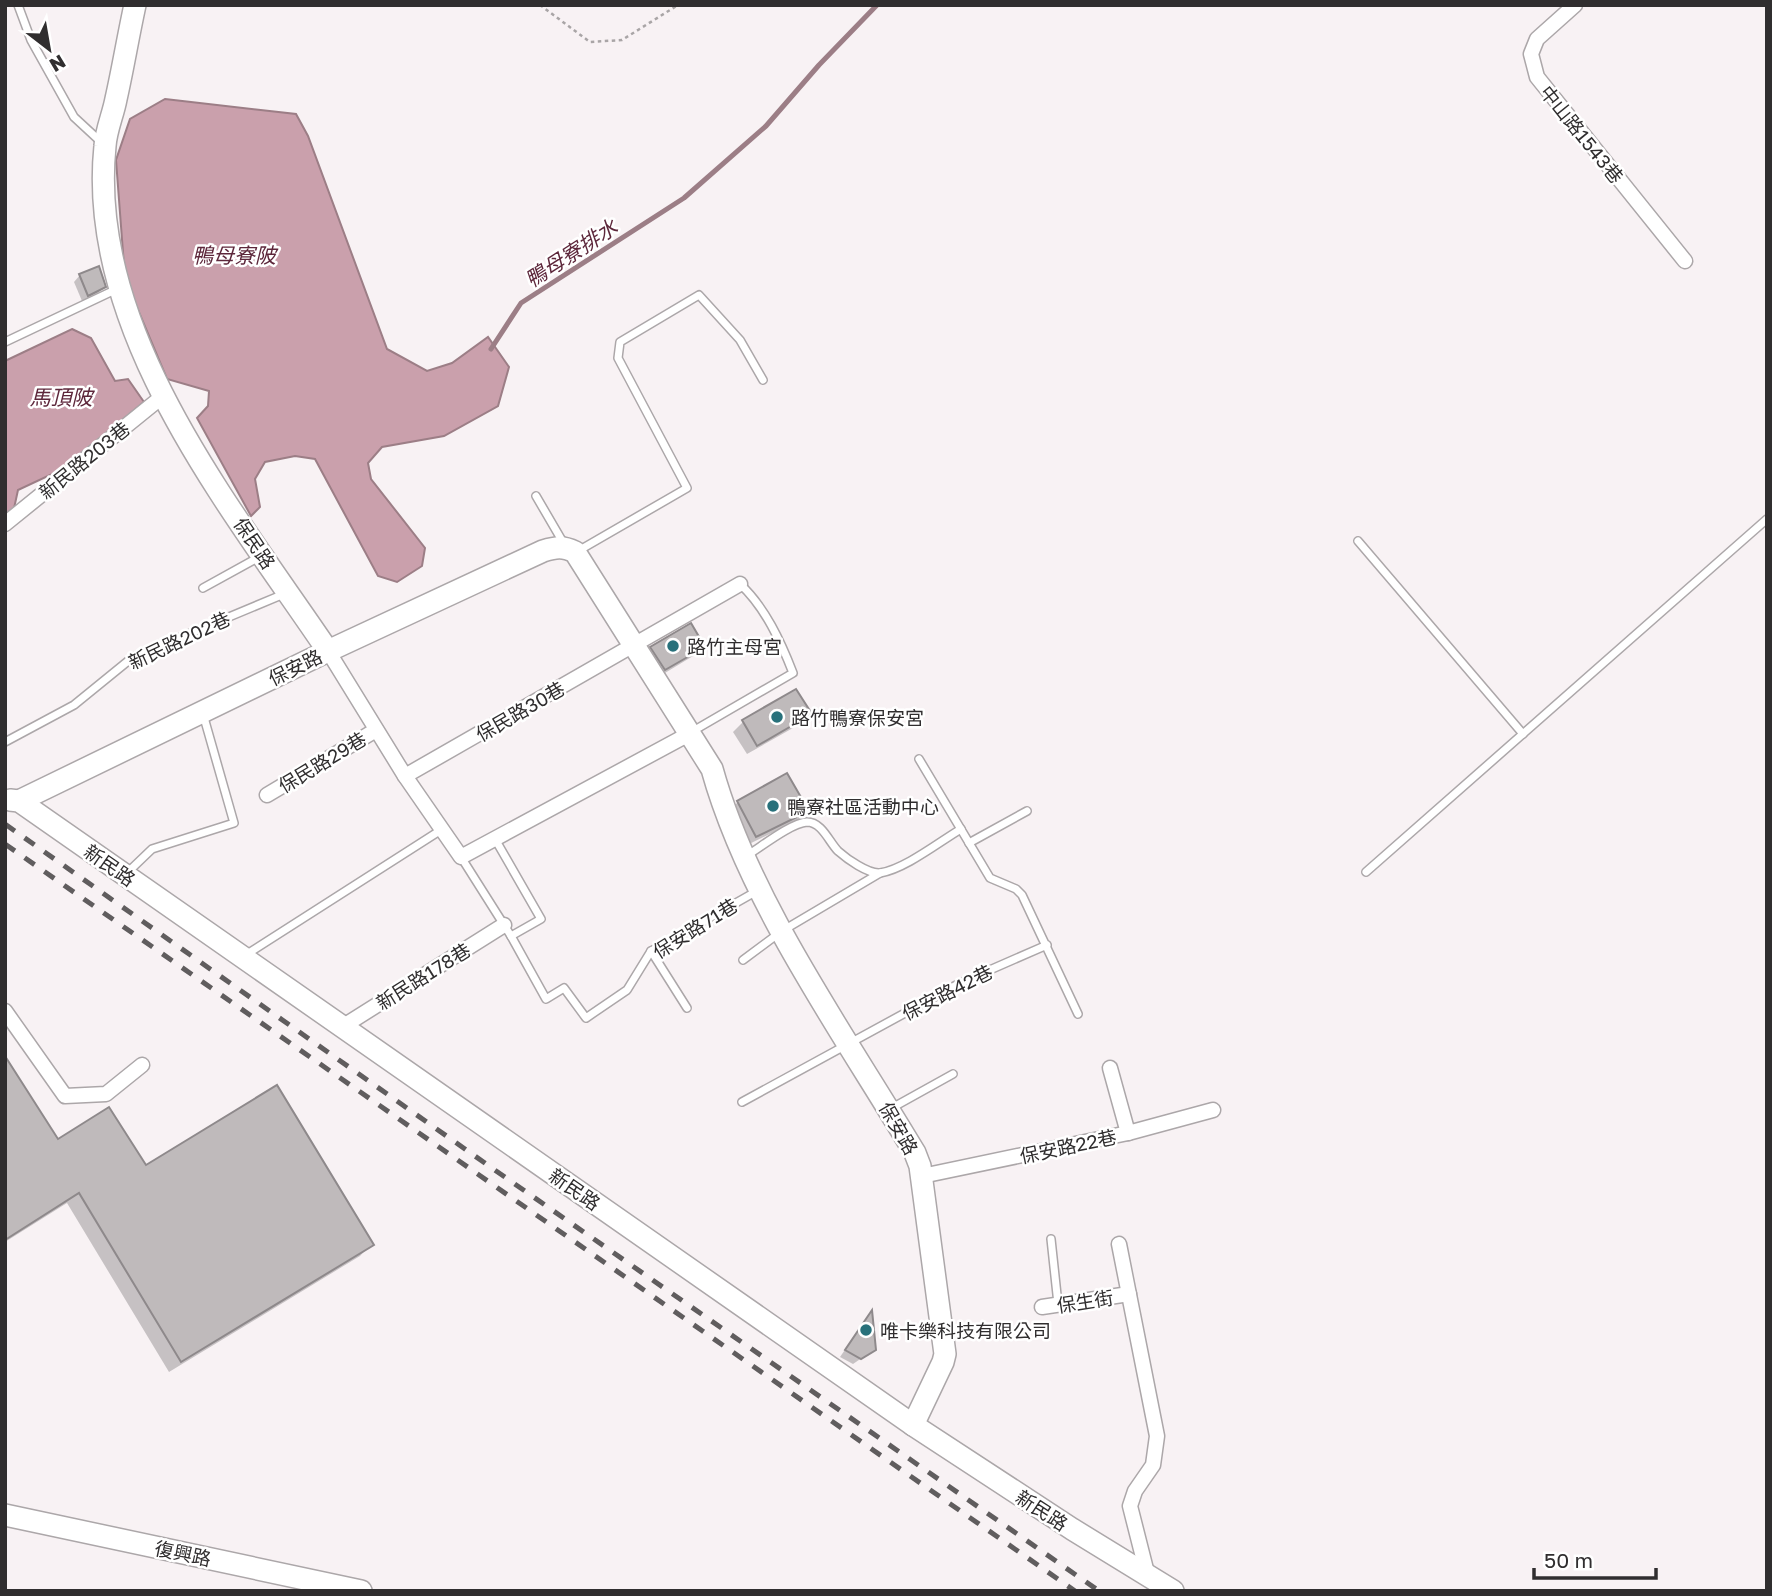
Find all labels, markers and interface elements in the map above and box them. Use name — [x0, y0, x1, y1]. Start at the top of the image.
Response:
north arrow — [14, 14, 84, 84]
text: N — [46, 50, 70, 78]
street label: 中山路1543巷 — [1536, 81, 1628, 187]
water label: 鴨母寮排水 — [520, 213, 623, 292]
water label: 鴨母寮陂 — [192, 242, 279, 268]
water label: 馬頂陂 — [30, 384, 95, 410]
street label: 新民路203巷 — [34, 416, 134, 504]
street label: 保民路 — [230, 513, 280, 573]
street label: 新民路202巷 — [124, 606, 234, 674]
place label: 路竹主母宮 — [687, 635, 782, 658]
marker: 路竹主母宮 — [665, 638, 681, 654]
street label: 保安路 — [264, 644, 326, 690]
street label: 保民路30巷 — [471, 676, 569, 746]
place label: 路竹鴨寮保安宮 — [791, 706, 924, 729]
marker: 路竹鴨寮保安宮 — [769, 709, 785, 725]
street label: 保民路29巷 — [274, 727, 370, 797]
place label: 鴨寮社區活動中心 — [787, 795, 939, 818]
marker: 鴨寮社區活動中心 — [765, 798, 781, 814]
street label: 新民路 — [80, 839, 140, 891]
street label: 保安路71巷 — [648, 893, 742, 963]
street label: 新民路178巷 — [372, 938, 474, 1014]
street label: 保安路42巷 — [898, 959, 996, 1025]
street label: 保安路 — [875, 1098, 923, 1158]
street label: 保安路22巷 — [1018, 1125, 1118, 1167]
street label: 新民路 — [545, 1163, 605, 1215]
street label: 保生街 — [1055, 1285, 1115, 1317]
place label: 唯卡樂科技有限公司 — [880, 1319, 1051, 1342]
marker: 唯卡樂科技有限公司 — [858, 1322, 874, 1338]
street label: 新民路 — [1012, 1485, 1072, 1535]
street label: 復興路 — [153, 1536, 213, 1570]
scale bar — [1534, 1536, 1656, 1580]
text: 50 m — [1544, 1547, 1593, 1573]

